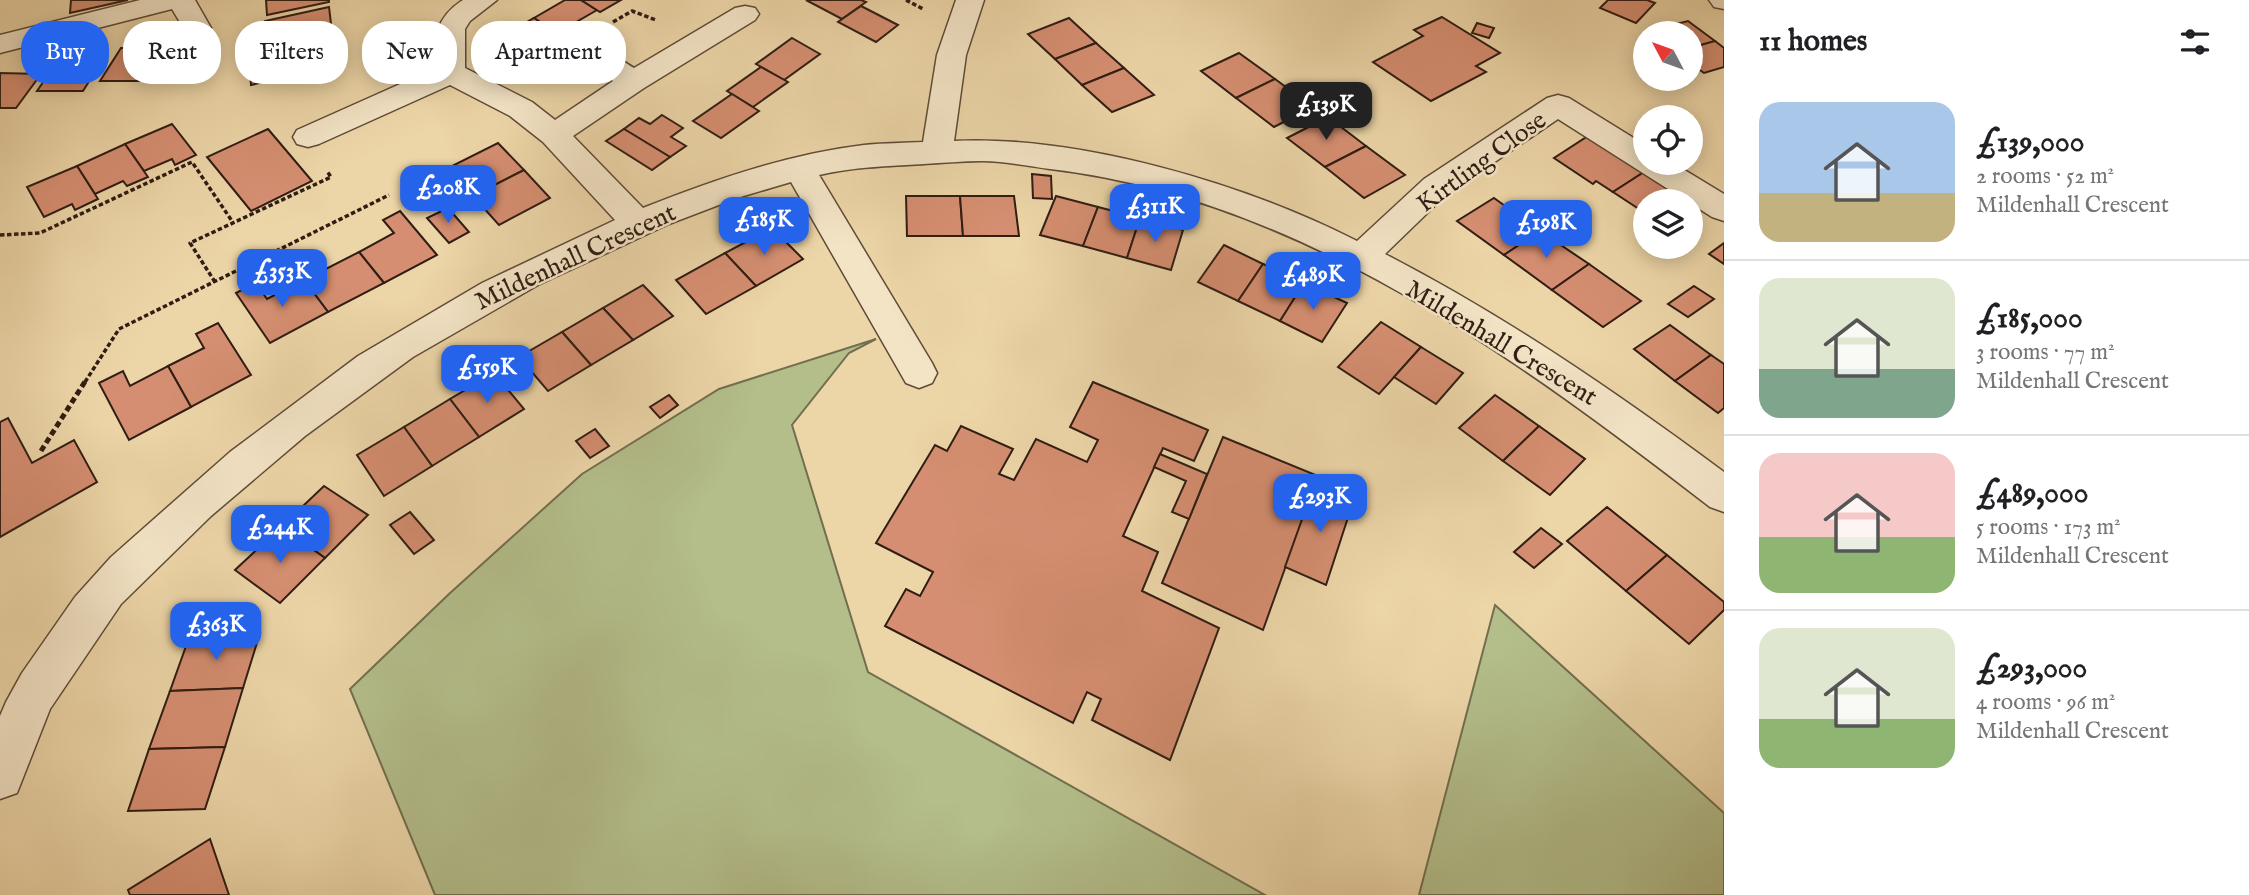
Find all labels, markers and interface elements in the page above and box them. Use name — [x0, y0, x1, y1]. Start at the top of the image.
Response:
chip: Buy — [21, 21, 109, 84]
chip: Rent — [123, 21, 221, 84]
chip: Filters — [235, 21, 348, 84]
chip: New — [362, 21, 457, 84]
chip: Apartment — [471, 21, 626, 84]
north arrow — [1633, 21, 1703, 91]
map controls — [1633, 21, 1703, 259]
text: 11 homes — [1759, 23, 1867, 61]
icon: filters — [2176, 23, 2214, 61]
pin: £139K — [1277, 82, 1375, 142]
text: £139K — [1296, 90, 1356, 119]
street label: Kirtling Close — [1410, 104, 1553, 220]
button: locate — [1633, 105, 1703, 175]
text: £139,000 — [1976, 124, 2084, 162]
icon: home — [1815, 130, 1899, 214]
text: 2 rooms · 52 m² — [1976, 162, 2114, 191]
pin: £208K — [399, 166, 497, 225]
text: £208K — [416, 173, 480, 202]
pin: £311K — [1106, 184, 1204, 244]
button: layers — [1633, 189, 1703, 259]
text: Mildenhall Crescent — [1976, 191, 2169, 220]
text: £311K — [1126, 192, 1184, 221]
street label: Mildenhall Crescent — [470, 196, 681, 318]
pin: £185K — [715, 198, 813, 257]
pin: £198K — [1497, 201, 1595, 260]
text: £185K — [735, 205, 793, 234]
text: £198K — [1516, 208, 1576, 237]
pin: £353K — [233, 250, 331, 309]
pin: £489K — [1264, 252, 1362, 312]
text: £353K — [253, 257, 311, 286]
text: £489K — [1282, 260, 1344, 289]
street label: Mildenhall Crescent — [1399, 273, 1603, 414]
text: £185,000 — [1976, 300, 2083, 338]
icon: home — [1815, 306, 1899, 390]
text: 3 rooms · 77 m² — [1976, 338, 2115, 367]
pin: £159K — [438, 346, 536, 405]
text: £159K — [457, 353, 517, 382]
text: Mildenhall Crescent — [1976, 367, 2169, 396]
pin: £293K — [1271, 475, 1369, 534]
text: £489,000 — [1976, 475, 2089, 513]
icon: home — [1815, 481, 1899, 565]
text: £293K — [1289, 482, 1351, 511]
pin: £244K — [231, 505, 329, 565]
text: £244K — [247, 513, 313, 542]
text: 5 rooms · 173 m² — [1976, 513, 2121, 542]
text: Mildenhall Crescent — [1976, 542, 2169, 571]
pin: £363K — [167, 602, 265, 662]
text: £363K — [186, 610, 246, 639]
text: £293,000 — [1976, 650, 2087, 688]
icon: home — [1815, 656, 1899, 740]
text: 4 rooms · 96 m² — [1976, 688, 2115, 717]
text: Mildenhall Crescent — [1976, 717, 2169, 746]

